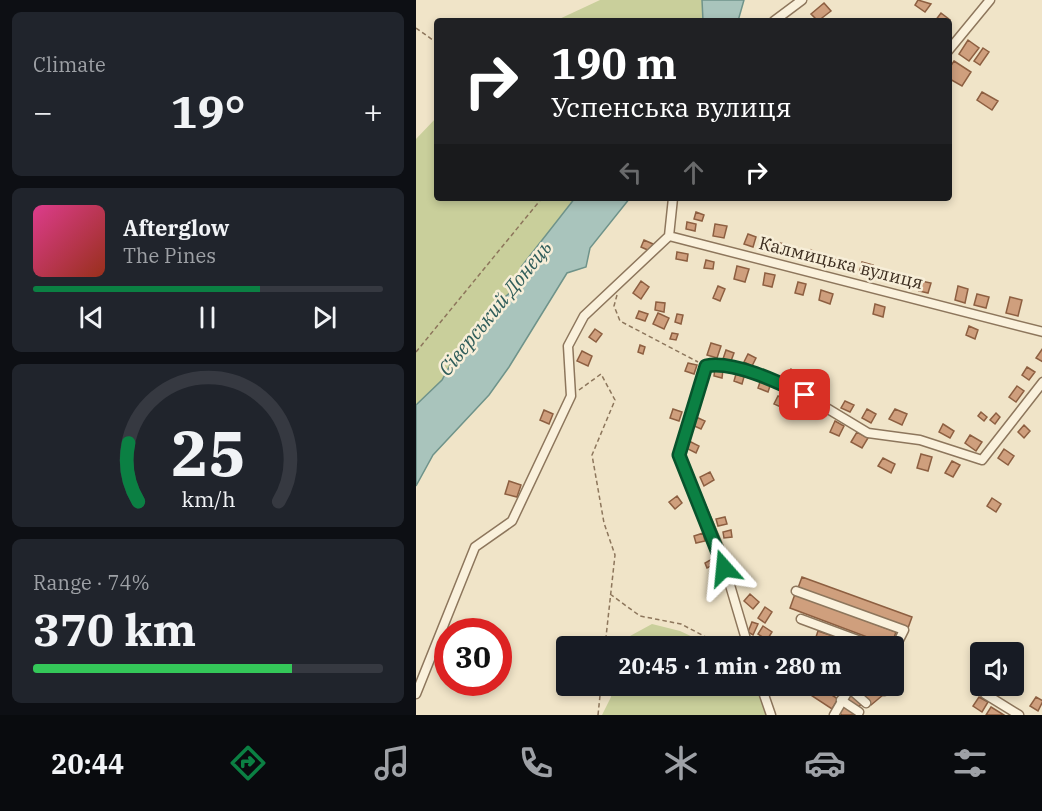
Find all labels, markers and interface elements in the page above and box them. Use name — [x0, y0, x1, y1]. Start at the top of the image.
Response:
text: 190 m — [551, 36, 677, 91]
icon: right — [452, 42, 530, 120]
text: Climate — [33, 51, 106, 78]
text: 19° — [170, 82, 246, 140]
text: Успенська вулиця — [551, 89, 792, 124]
text: − — [33, 90, 53, 133]
text: + — [363, 90, 383, 133]
icon: left — [614, 156, 647, 189]
icon: ahead — [677, 156, 710, 189]
icon: right — [740, 156, 773, 189]
text: Afterglow — [123, 213, 230, 242]
street label: Калмицька вулиця — [757, 231, 926, 294]
water label: Сіверський Донець — [432, 234, 558, 381]
text: The Pines — [123, 242, 216, 269]
icon: previous — [75, 301, 108, 334]
icon: pause — [191, 301, 224, 334]
icon: next — [308, 301, 341, 334]
pin — [779, 369, 830, 420]
icon: arrive — [788, 378, 821, 411]
text: 25 — [171, 413, 245, 494]
text: km/h — [181, 486, 235, 514]
position arrow — [692, 536, 756, 600]
text: Range · 74% — [33, 569, 150, 596]
text: 370 km — [33, 600, 196, 658]
speed limit sign: 30 — [434, 618, 512, 696]
map controls — [970, 642, 1024, 696]
button: sound — [970, 642, 1024, 696]
text: 20:45 · 1 min · 280 m — [618, 651, 842, 680]
icon: directions — [227, 742, 269, 784]
icon: music — [371, 742, 413, 784]
icon: phone — [515, 742, 557, 784]
icon: climate — [660, 742, 702, 784]
icon: car — [804, 742, 846, 784]
icon: filters — [949, 742, 991, 784]
text: 20:44 — [51, 746, 124, 781]

